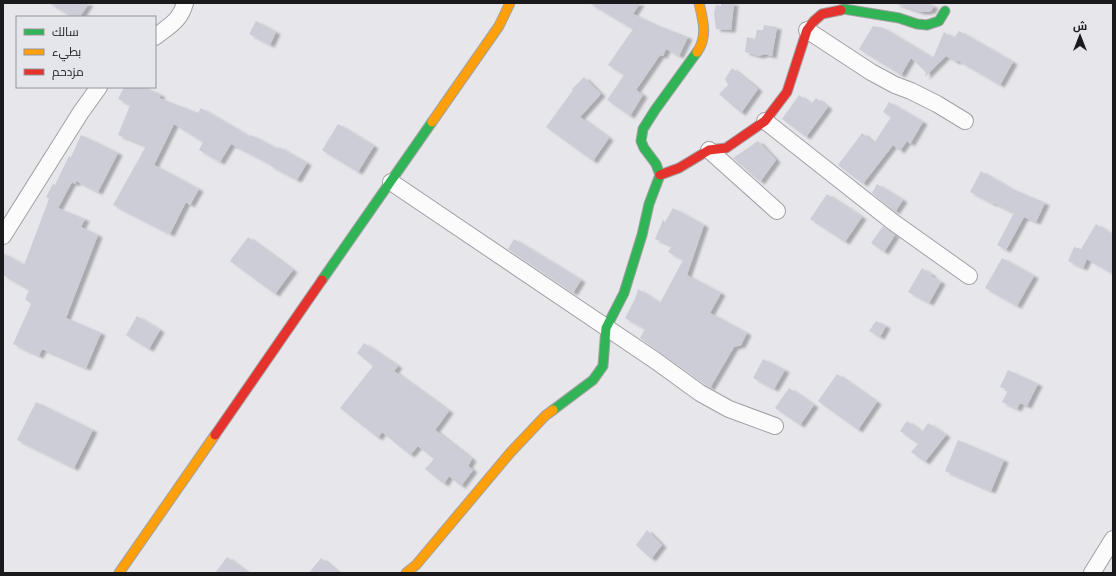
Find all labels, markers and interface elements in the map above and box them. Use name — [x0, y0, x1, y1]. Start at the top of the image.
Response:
legend — [16, 16, 156, 88]
north arrow — [1060, 16, 1100, 56]
text: ش — [1073, 20, 1087, 33]
text: سالك — [52, 25, 79, 40]
text: بطيء — [52, 45, 81, 62]
text: مزدحم — [52, 65, 84, 80]

